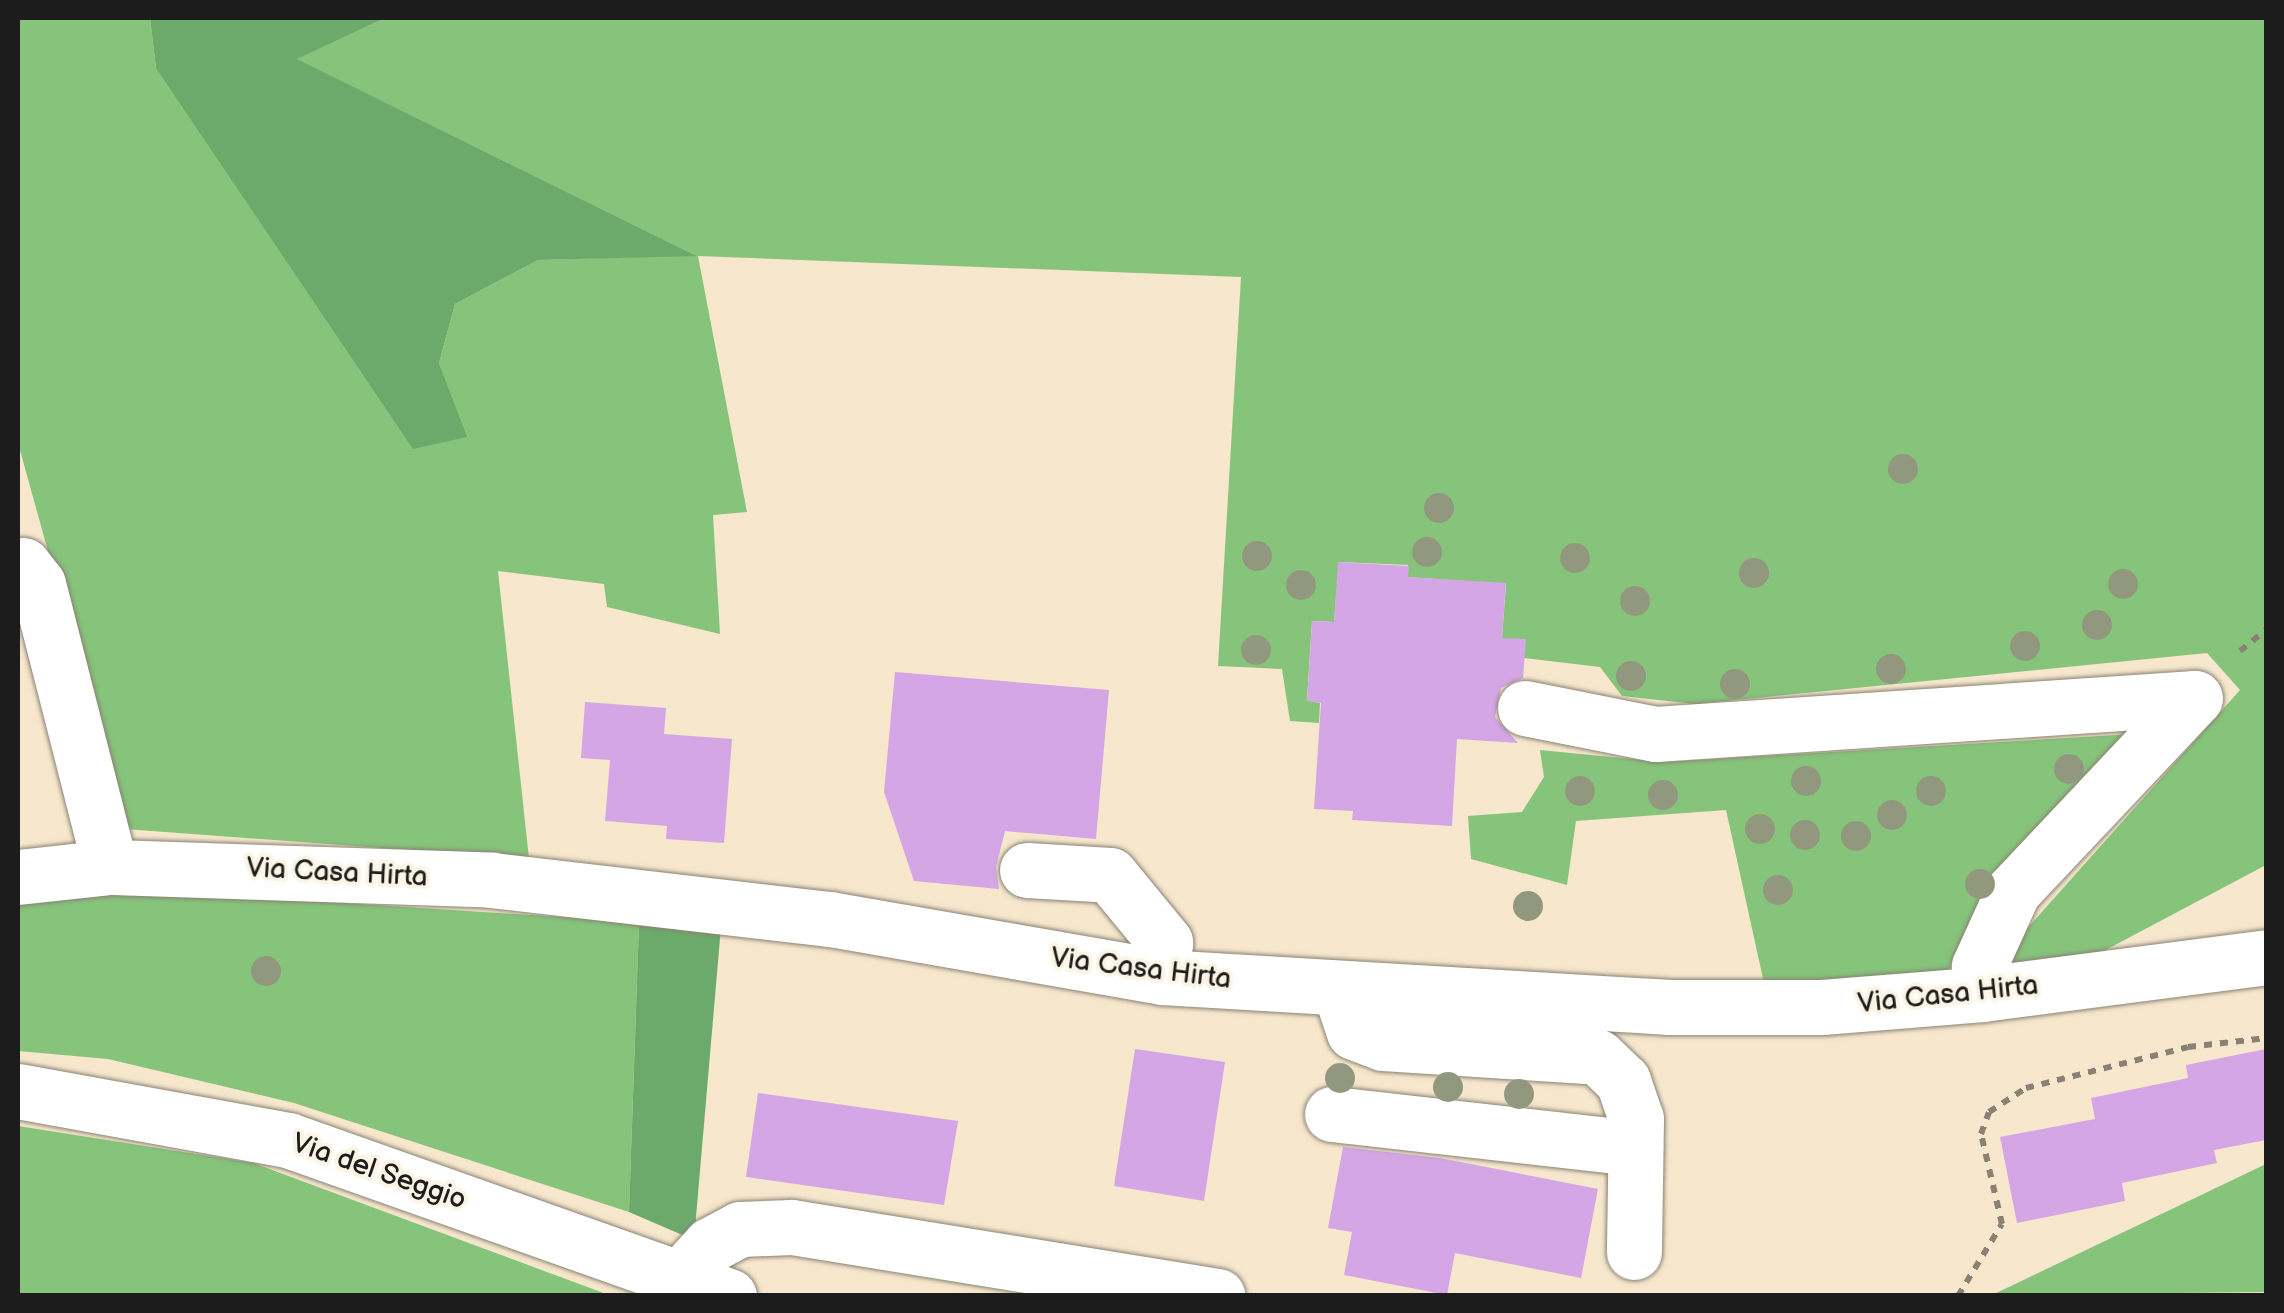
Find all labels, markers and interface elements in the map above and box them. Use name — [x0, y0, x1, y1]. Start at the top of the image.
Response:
street label: Via Casa Hirta — [246, 851, 428, 895]
street label: Via Casa Hirta — [1049, 941, 1233, 997]
street label: Via Casa Hirta — [1856, 969, 2040, 1021]
street label: Via del Seggio — [287, 1126, 471, 1218]

